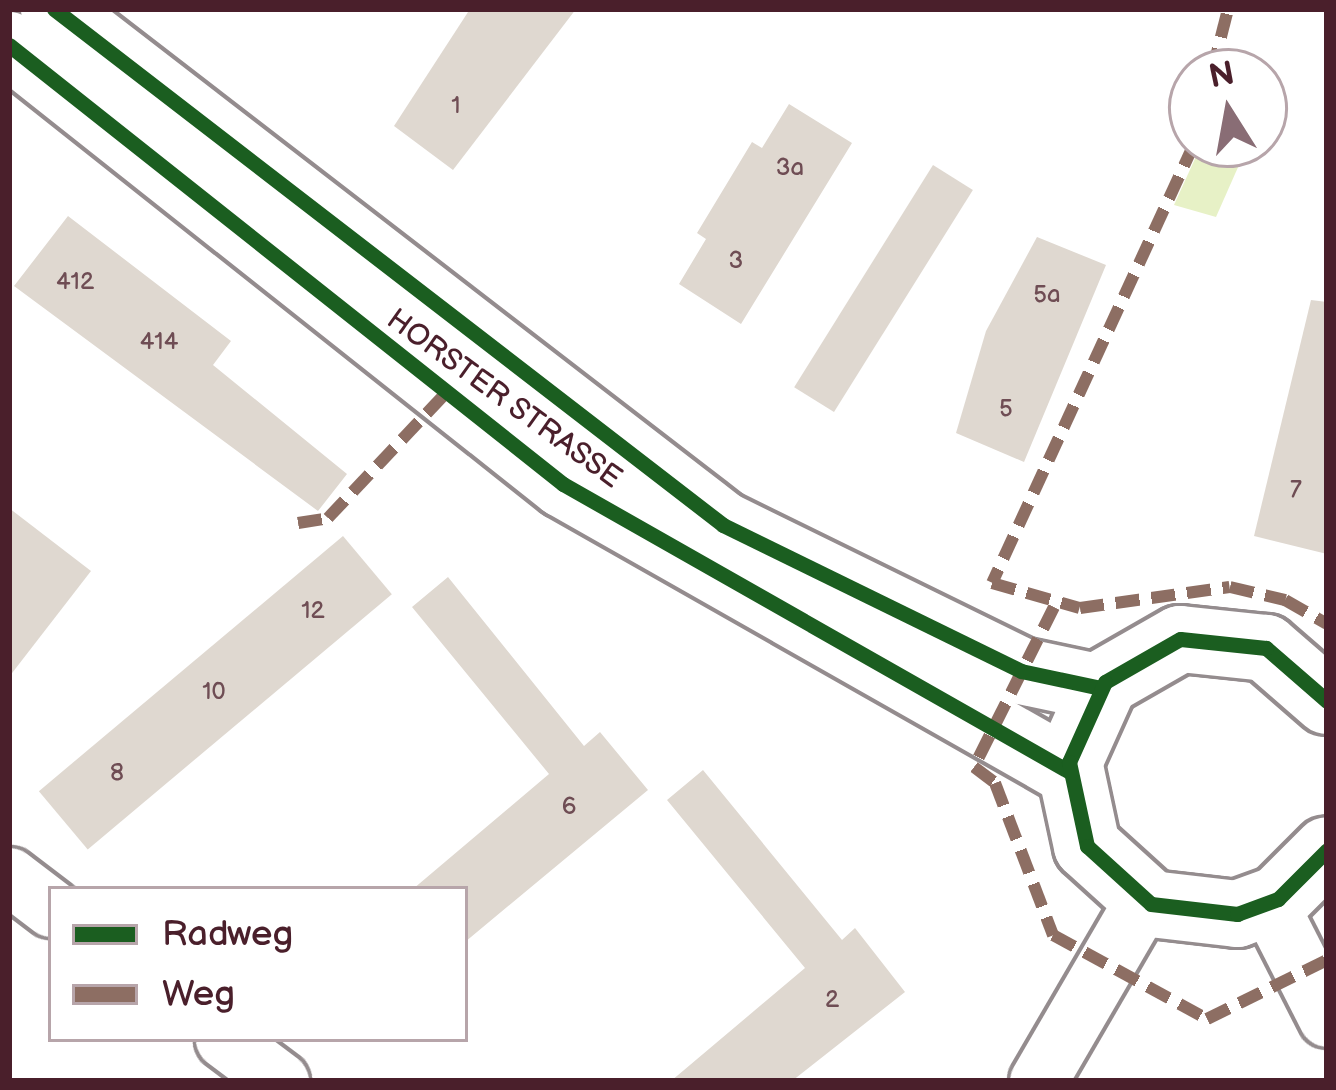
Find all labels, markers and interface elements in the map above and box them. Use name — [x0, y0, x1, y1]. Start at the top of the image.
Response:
north arrow — [1168, 48, 1288, 168]
text: N — [1206, 54, 1238, 98]
house number: 1 — [451, 92, 461, 120]
house number: 3a — [776, 154, 804, 182]
house number: 3 — [729, 247, 743, 275]
house number: 412 — [56, 268, 94, 296]
house number: 5a — [1033, 281, 1061, 309]
street label: HORSTER STRASSE — [379, 301, 629, 497]
house number: 414 — [140, 328, 178, 356]
house number: 5 — [999, 395, 1013, 423]
house number: 7 — [1290, 476, 1302, 504]
house number: 12 — [301, 597, 325, 625]
house number: 10 — [202, 678, 226, 706]
house number: 8 — [110, 759, 124, 787]
house number: 6 — [562, 793, 576, 821]
legend — [48, 886, 468, 1042]
text: Radweg — [162, 913, 293, 956]
text: Weg — [162, 973, 235, 1016]
house number: 2 — [825, 986, 839, 1014]

